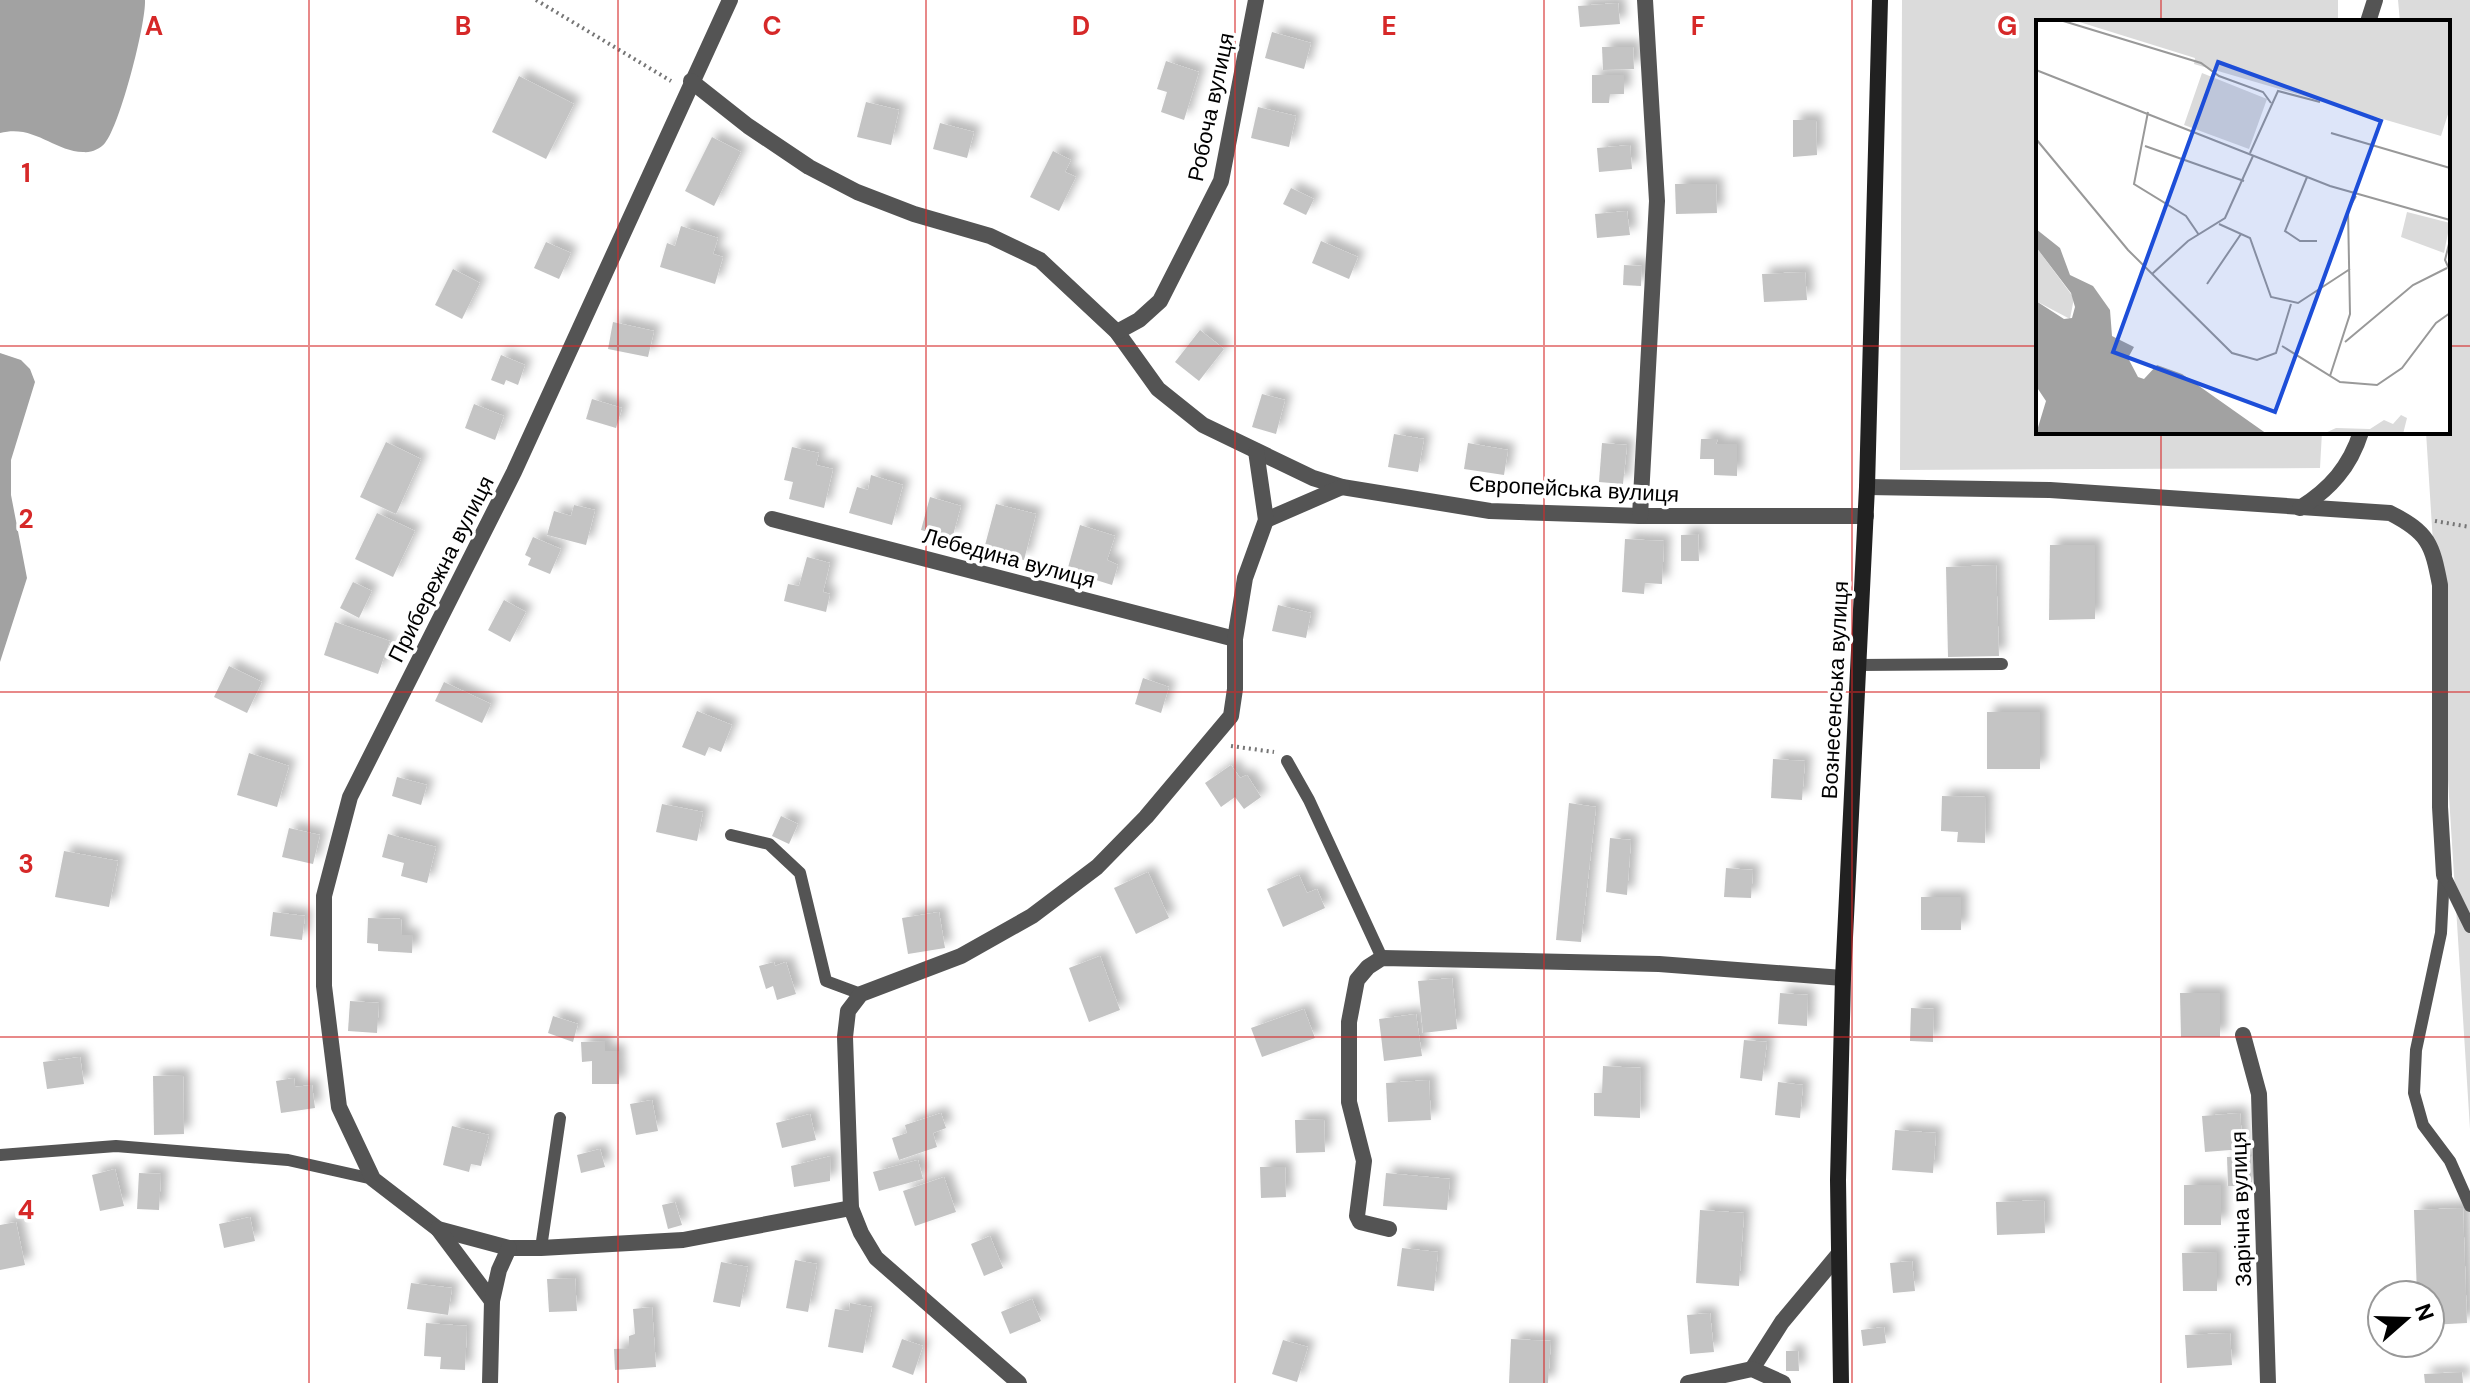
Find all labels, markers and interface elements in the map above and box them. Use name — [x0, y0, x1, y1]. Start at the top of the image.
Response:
text: A — [145, 9, 163, 43]
text: B — [455, 9, 471, 43]
text: C — [762, 9, 782, 43]
text: D — [1072, 9, 1090, 43]
text: E — [1381, 9, 1397, 43]
text: F — [1691, 9, 1705, 43]
text: G — [1997, 9, 2017, 43]
inset map — [2036, 20, 2450, 434]
street label: Робоча вулиця — [1181, 30, 1241, 184]
text: 1 — [21, 156, 31, 190]
street label: Європейська вулиця — [1468, 469, 1680, 509]
street label: Прибережна вулиця — [381, 471, 501, 667]
text: 2 — [18, 502, 34, 536]
street label: Лебедина вулиця — [920, 521, 1098, 595]
street label: Вознесенська вулиця — [1815, 580, 1855, 800]
text: 3 — [18, 847, 34, 881]
street label: Зарічна вулиця — [2224, 1131, 2258, 1287]
text: 4 — [18, 1193, 34, 1227]
north arrow — [2366, 1279, 2446, 1359]
text: N — [2408, 1300, 2441, 1325]

